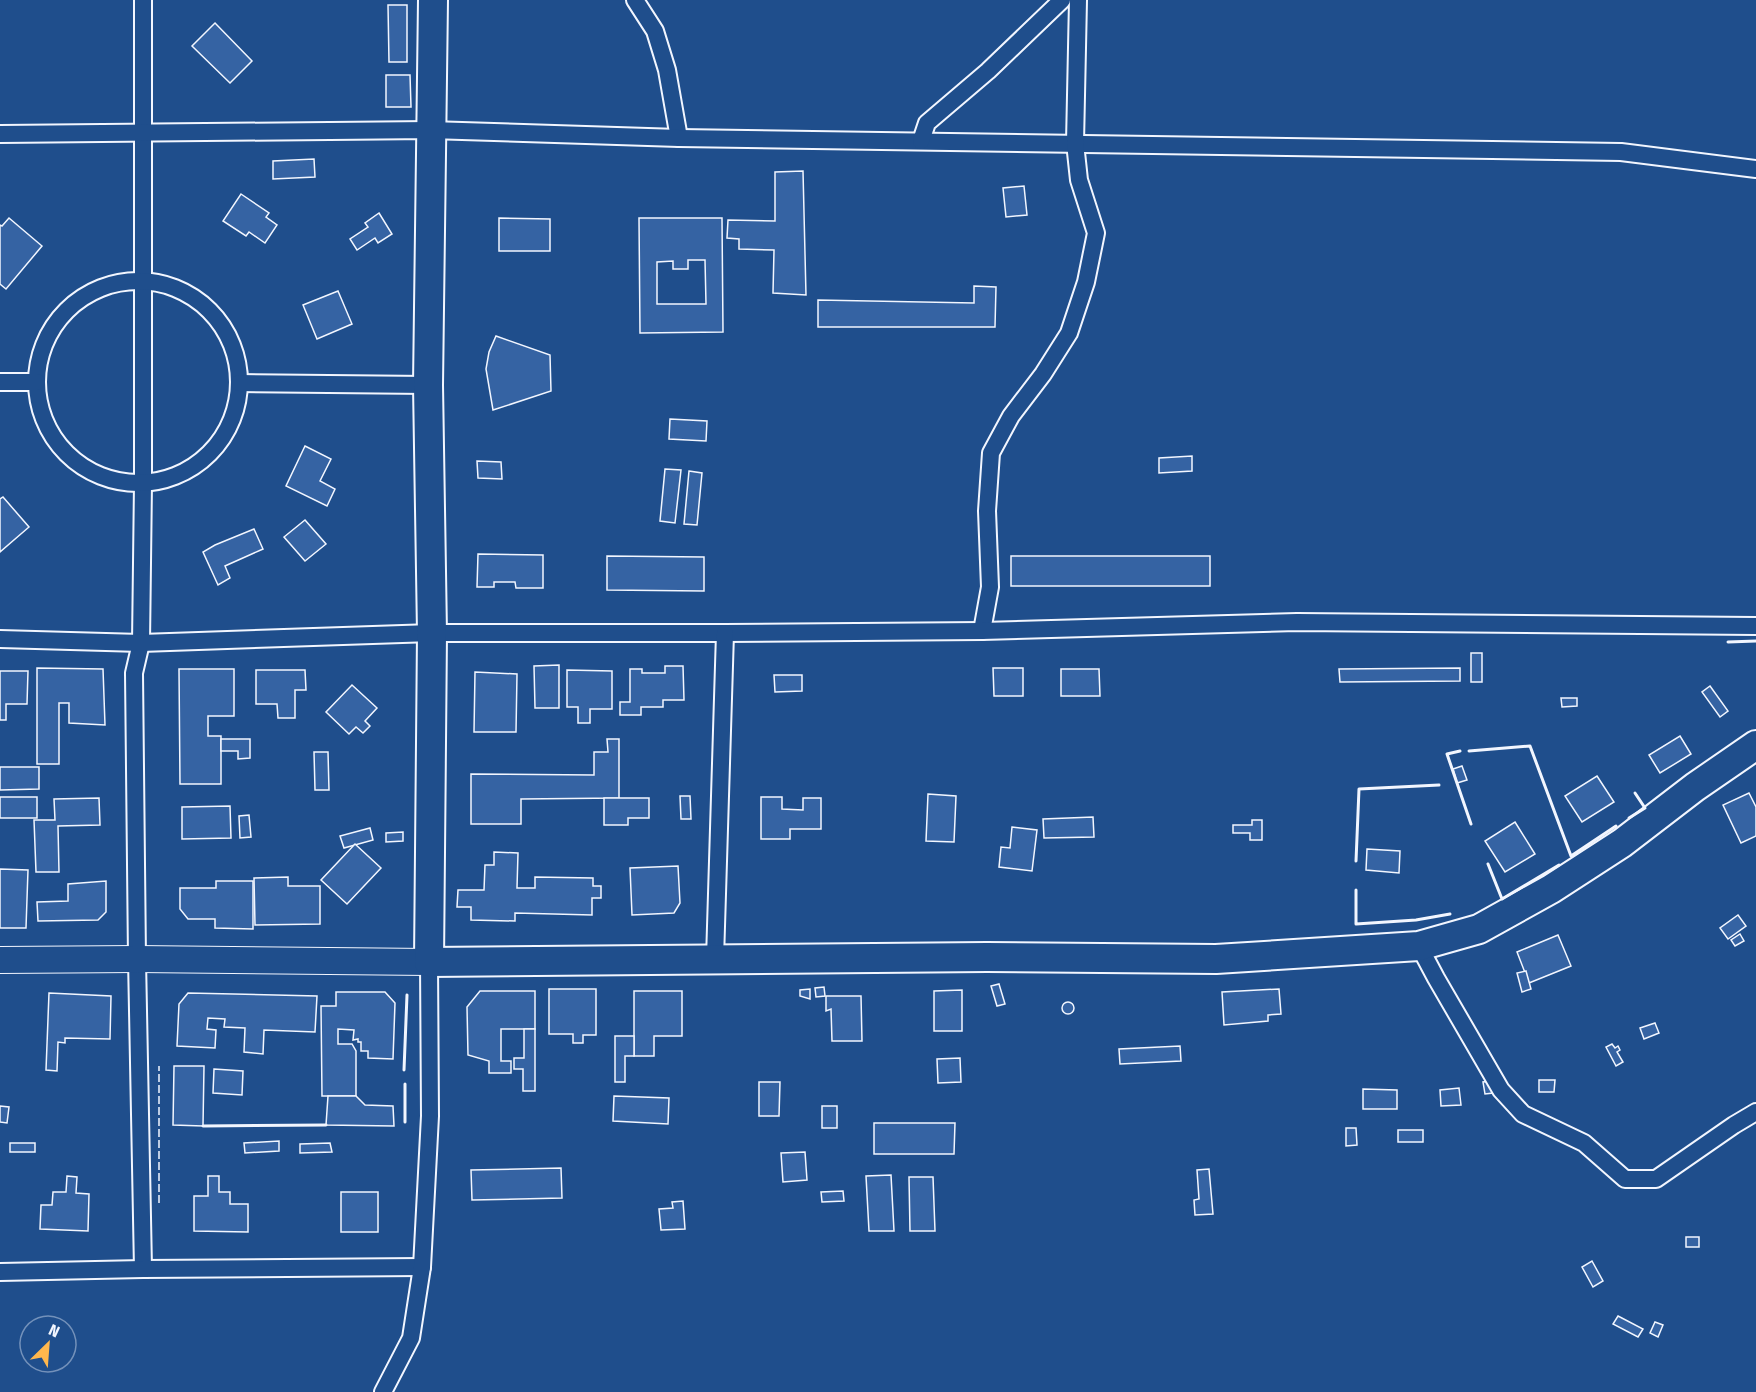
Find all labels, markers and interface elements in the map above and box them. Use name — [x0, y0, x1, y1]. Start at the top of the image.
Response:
north arrow — [18, 1314, 78, 1374]
text: N — [46, 1320, 62, 1341]

